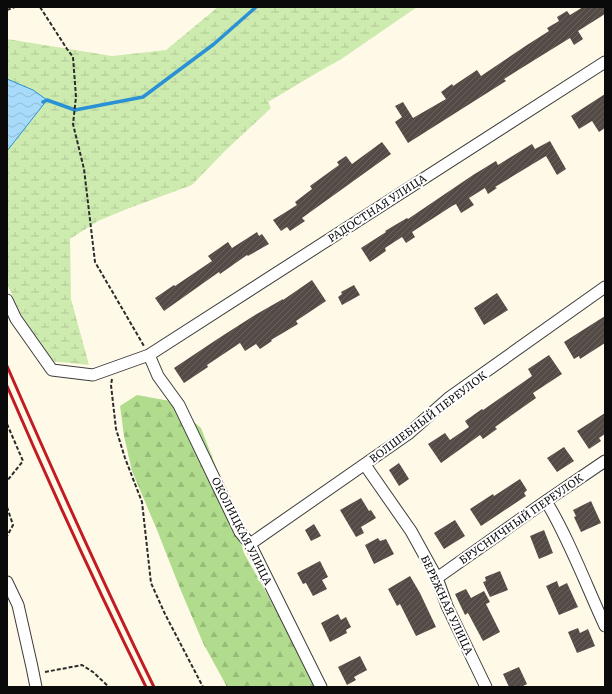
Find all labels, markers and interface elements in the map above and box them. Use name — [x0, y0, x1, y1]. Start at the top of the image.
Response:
street label: РАДОСТНАЯ УЛИЦА — [324, 169, 429, 245]
street label: ВОЛШЕБНЫЙ ПЕРЕУЛОК — [365, 367, 490, 466]
street label: БРУСНИЧНЫЙ ПЕРЕУЛОК — [455, 469, 586, 567]
street label: ОКОЛИЦКАЯ УЛИЦА — [209, 474, 277, 587]
street label: БЕРЕЖНАЯ УЛИЦА — [418, 552, 478, 657]

